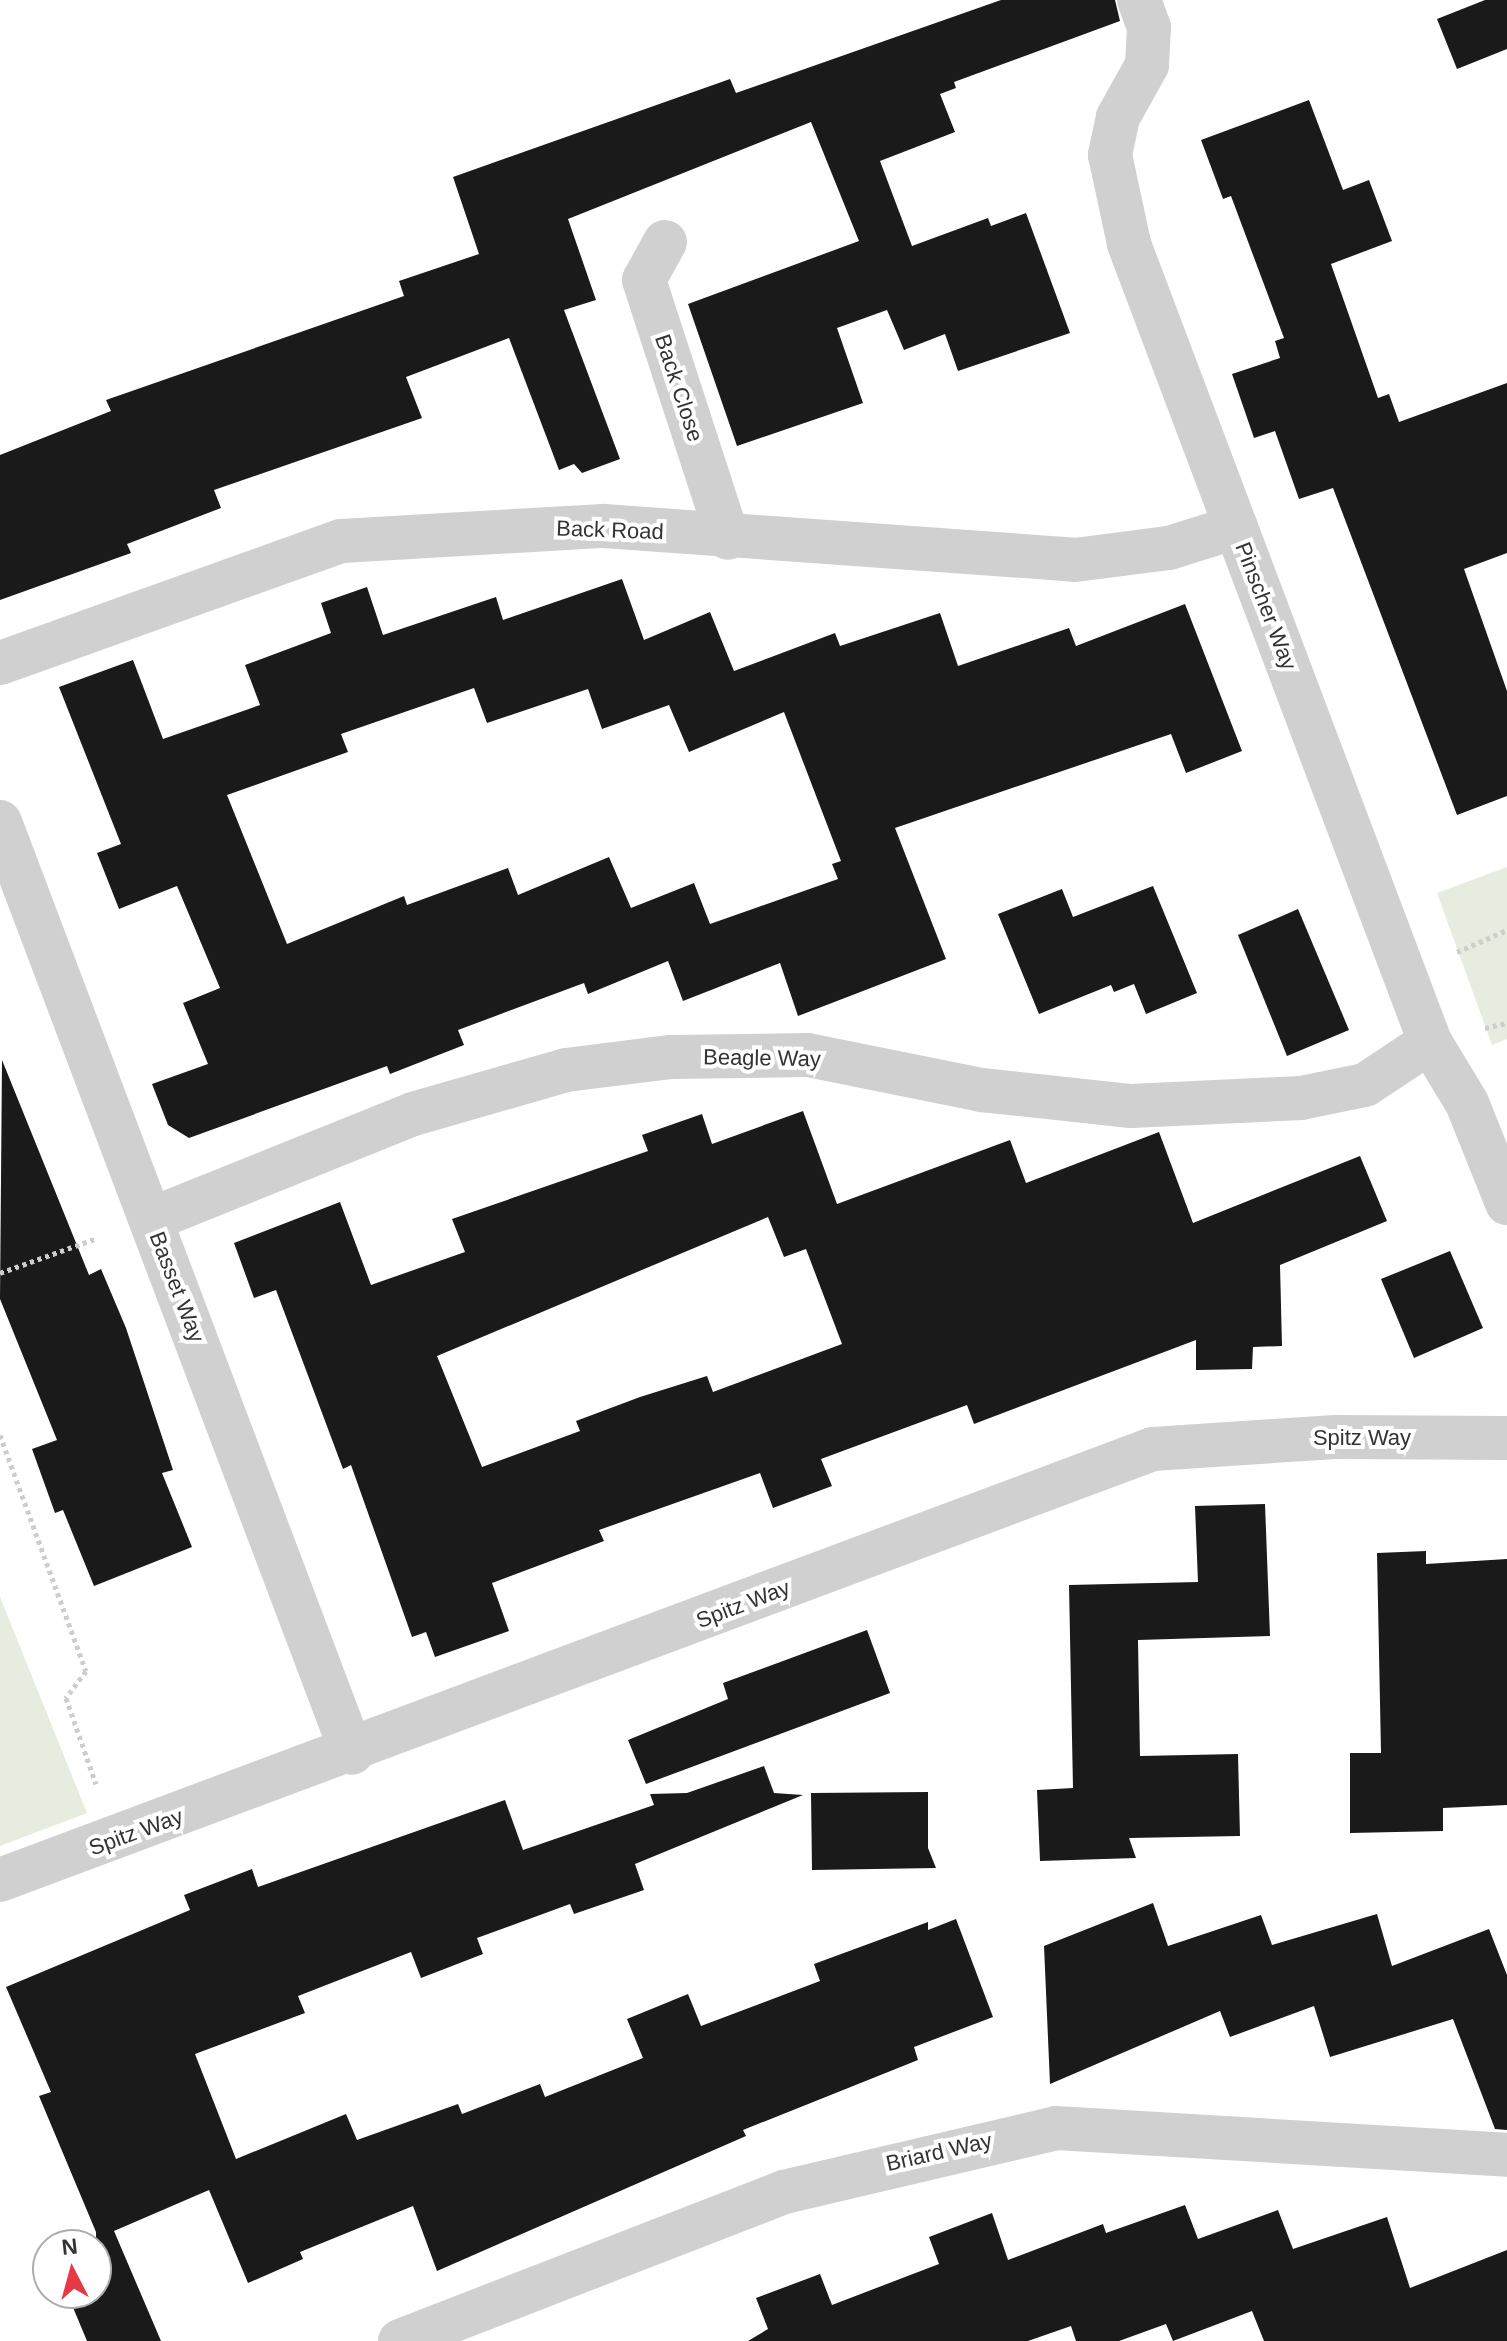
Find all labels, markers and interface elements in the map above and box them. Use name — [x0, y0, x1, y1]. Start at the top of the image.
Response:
street label: Back Close — [649, 331, 709, 445]
street label: Back Road — [556, 515, 664, 545]
street label: Pinscher Way — [1230, 538, 1302, 674]
street label: Beagle Way — [703, 1044, 821, 1072]
street label: Basset Way — [144, 1228, 210, 1346]
street label: Spitz Way — [1313, 1425, 1411, 1451]
street label: Spitz Way — [692, 1574, 794, 1634]
street label: Spitz Way — [85, 1803, 187, 1861]
street label: Briard Way — [883, 2127, 995, 2177]
north arrow — [32, 2229, 112, 2309]
text: N — [60, 2233, 79, 2260]

